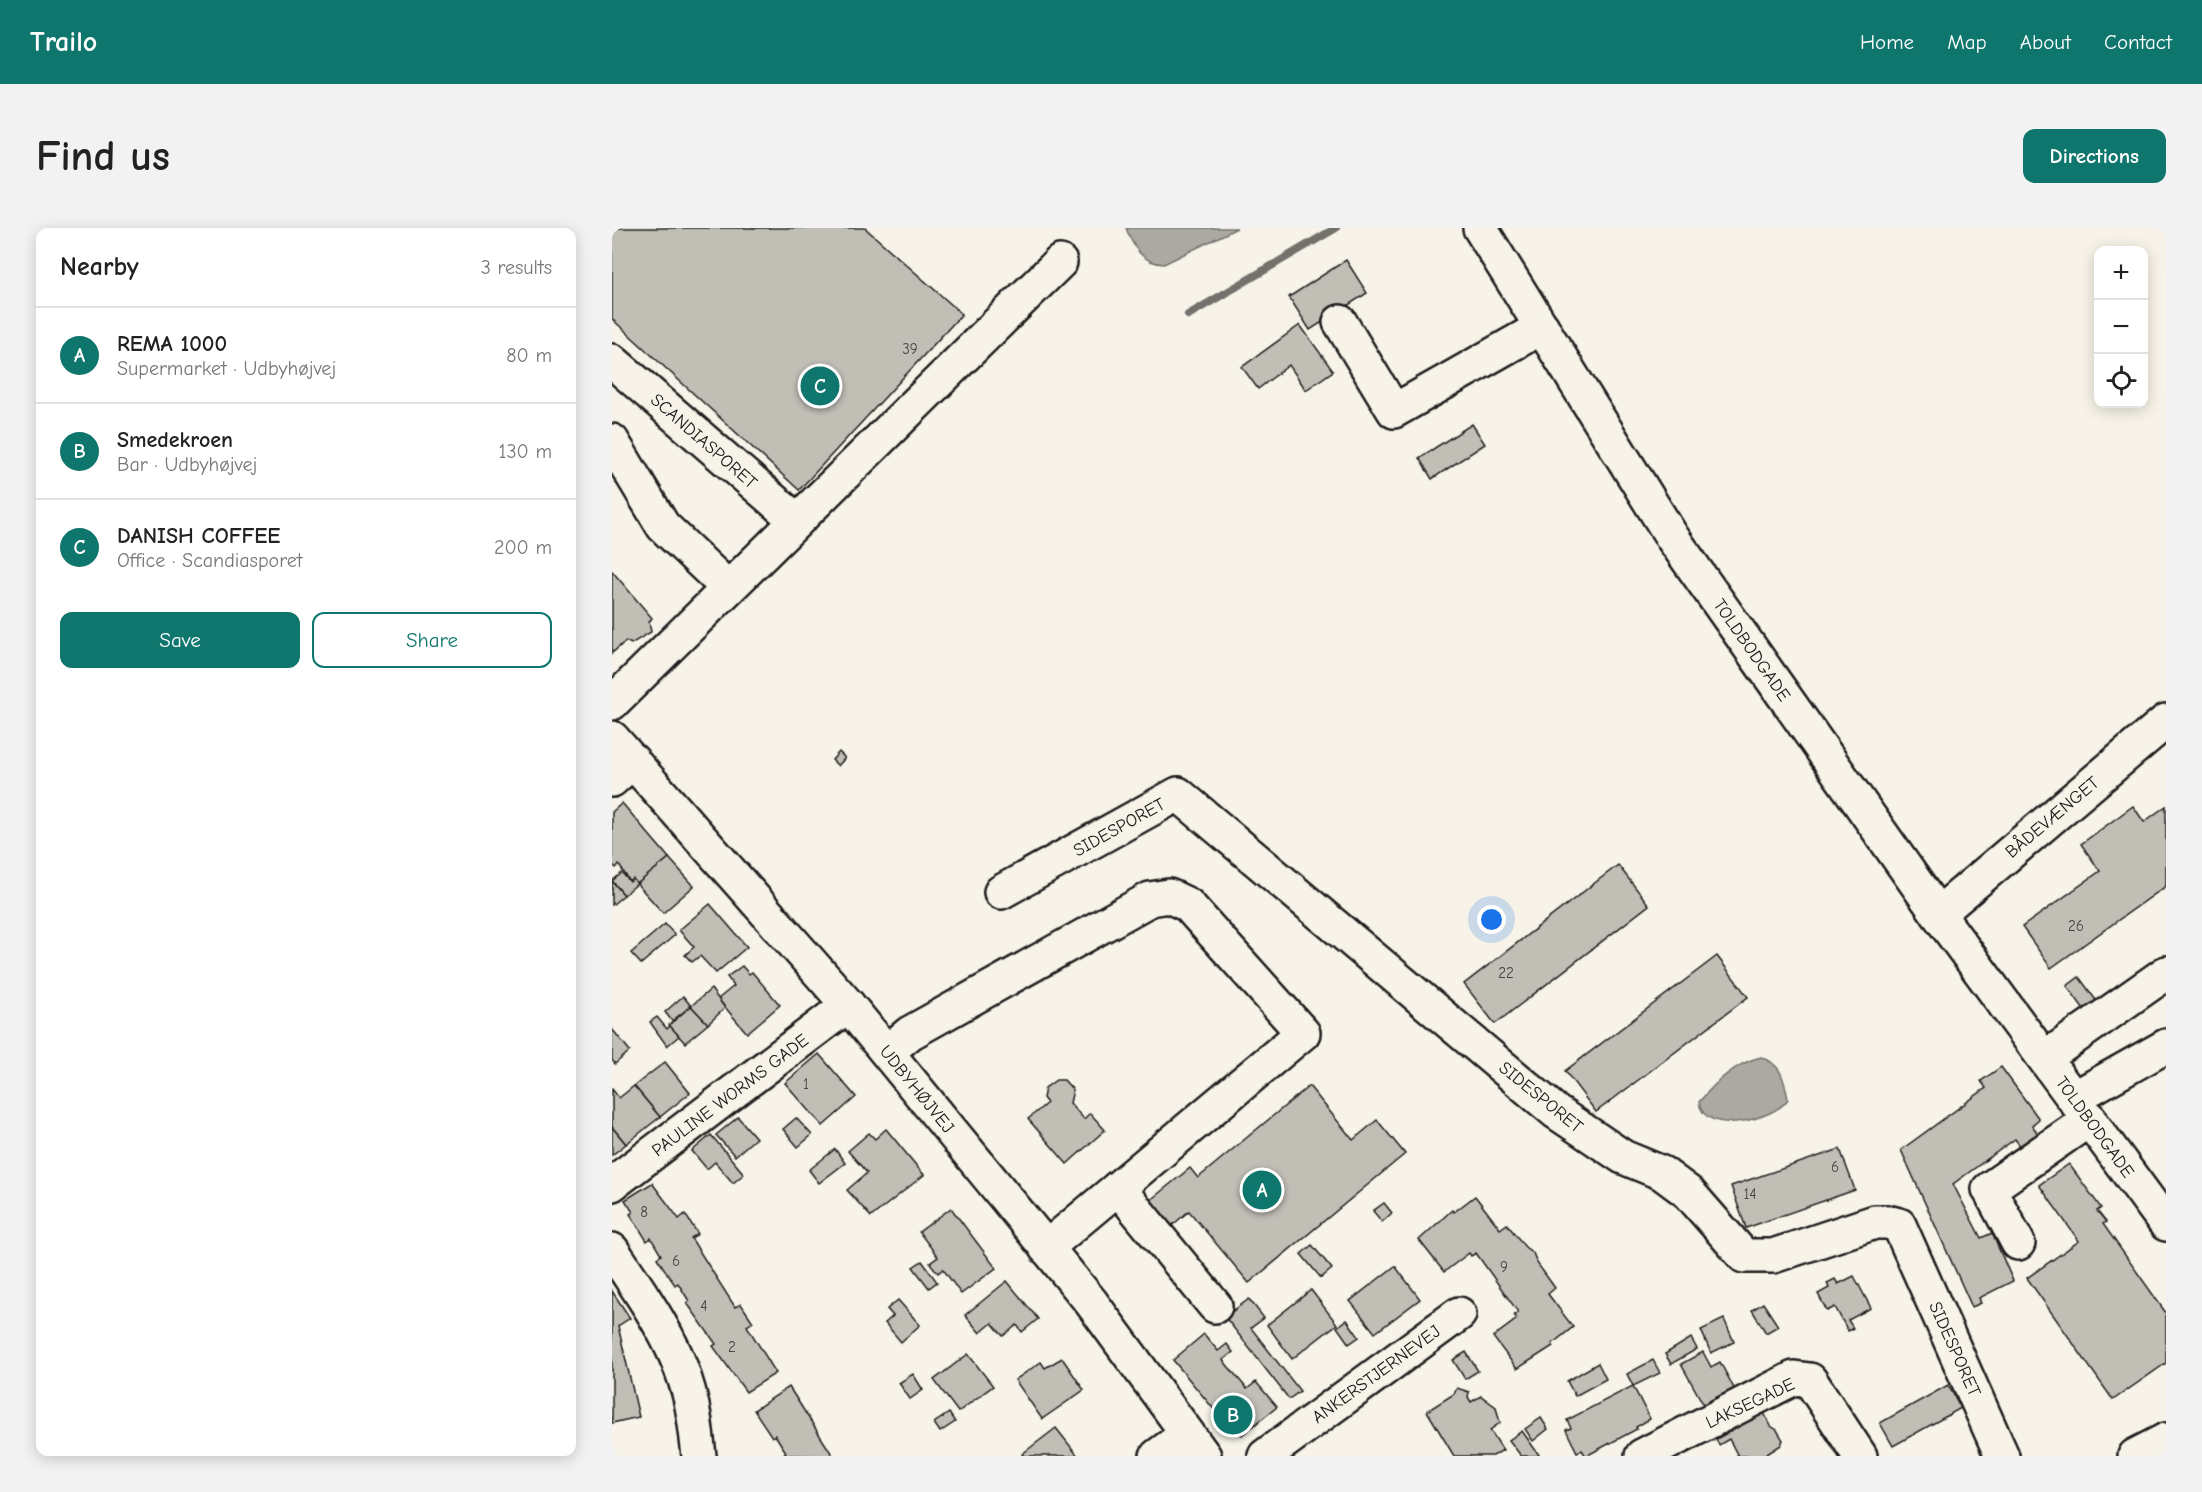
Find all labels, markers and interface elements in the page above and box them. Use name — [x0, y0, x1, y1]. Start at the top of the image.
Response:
text: Trailo — [30, 26, 97, 58]
text: Home — [1860, 30, 1914, 54]
text: Map — [1947, 30, 1987, 54]
text: About — [2020, 30, 2071, 54]
text: Contact — [2104, 30, 2172, 54]
button: Directions — [2023, 129, 2166, 183]
text: Find us — [36, 132, 170, 181]
map controls — [2094, 246, 2148, 408]
button: + — [2094, 246, 2148, 300]
text: Nearby — [60, 252, 139, 282]
text: 3 results — [481, 256, 552, 279]
button: − — [2094, 300, 2148, 354]
text: REMA 1000 — [117, 331, 227, 357]
house number: 39 — [902, 340, 918, 358]
text: A — [74, 344, 85, 367]
text: 80 m — [506, 344, 552, 367]
button: locate — [2094, 354, 2148, 408]
text: Supermarket · Udbyhøjvej — [117, 357, 336, 380]
pin: C — [800, 364, 840, 408]
street label: SCANDIASPORET — [646, 389, 762, 494]
text: Smedekroen — [117, 427, 233, 453]
text: B — [73, 440, 86, 463]
text: 130 m — [499, 440, 552, 463]
text: Bar · Udbyhøjvej — [117, 453, 257, 476]
text: DANISH COFFEE — [117, 523, 280, 549]
text: C — [73, 536, 86, 559]
text: 200 m — [494, 536, 552, 559]
text: Office · Scandiasporet — [117, 549, 302, 572]
street label: TOLDBODGADE — [1709, 595, 1795, 706]
button: Save — [60, 612, 300, 668]
button: Share — [312, 612, 552, 668]
street label: BÅDEVÆNGET — [2001, 771, 2104, 863]
street label: SIDESPORET — [1070, 793, 1169, 861]
your location — [1477, 905, 1506, 934]
house number: 26 — [2068, 917, 2084, 935]
house number: 22 — [1498, 964, 1514, 982]
street label: PAULINE WORMS GADE — [648, 1030, 813, 1161]
street label: UDBYHØJVEJ — [875, 1041, 958, 1138]
street label: SIDESPORET — [1495, 1057, 1587, 1138]
street label: TOLDBODGADE — [2051, 1073, 2138, 1182]
house number: 1 — [803, 1075, 809, 1093]
house number: 6 — [1831, 1158, 1839, 1176]
pin: A — [1242, 1168, 1282, 1212]
house number: 14 — [1743, 1185, 1757, 1203]
house number: 8 — [640, 1203, 648, 1221]
house number: 6 — [672, 1252, 680, 1270]
house number: 9 — [1500, 1258, 1508, 1276]
house number: 4 — [700, 1297, 708, 1315]
street label: SIDESPORET — [1924, 1298, 1985, 1400]
street label: ANKERSTJERNEVEJ — [1308, 1321, 1445, 1428]
house number: 2 — [728, 1338, 736, 1356]
street label: LAKSEGADE — [1702, 1374, 1798, 1433]
pin: B — [1214, 1392, 1252, 1438]

